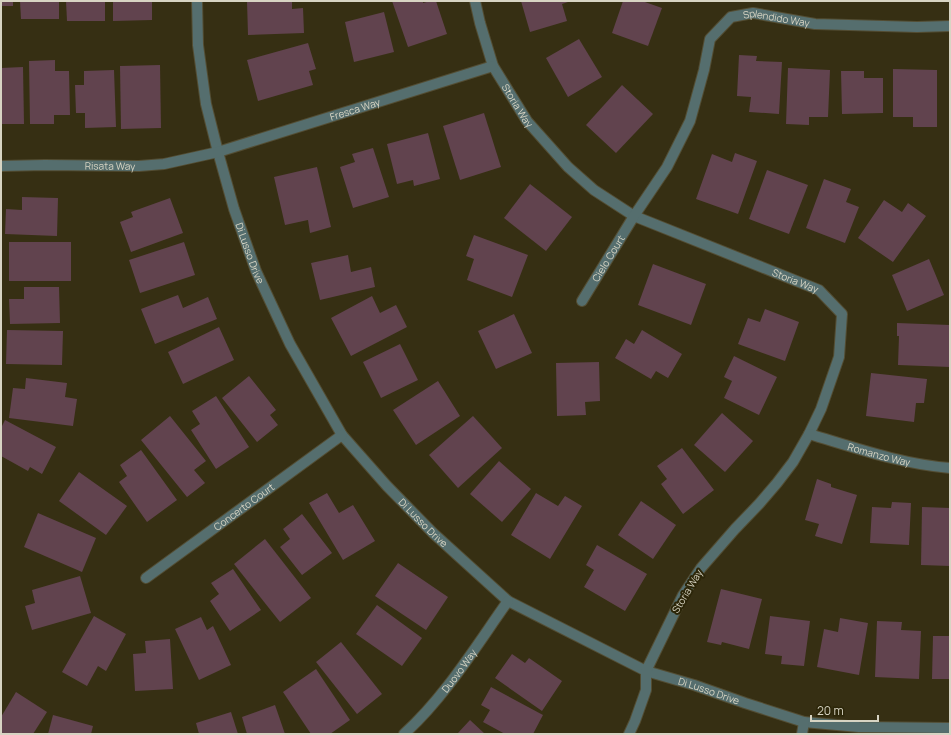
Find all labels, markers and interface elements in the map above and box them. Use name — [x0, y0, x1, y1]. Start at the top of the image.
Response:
street label: Splendido Way — [742, 6, 811, 30]
street label: Storia Way — [499, 81, 537, 131]
street label: Fresca Way — [328, 94, 383, 124]
street label: Risata Way — [85, 158, 136, 173]
street label: Di Lusso Drive — [232, 221, 268, 286]
street label: Cielo Court — [588, 232, 628, 284]
street label: Storia Way — [770, 265, 821, 296]
street label: Romanzo Way — [846, 439, 912, 469]
street label: Concerto Court — [210, 480, 277, 534]
street label: Di Lusso Drive — [396, 495, 451, 550]
street label: Storia Way — [668, 566, 706, 616]
street label: Duovo Way — [438, 646, 480, 695]
street label: Di Lusso Drive — [677, 674, 742, 708]
scale bar — [811, 697, 878, 723]
text: 20 m — [817, 702, 844, 719]

